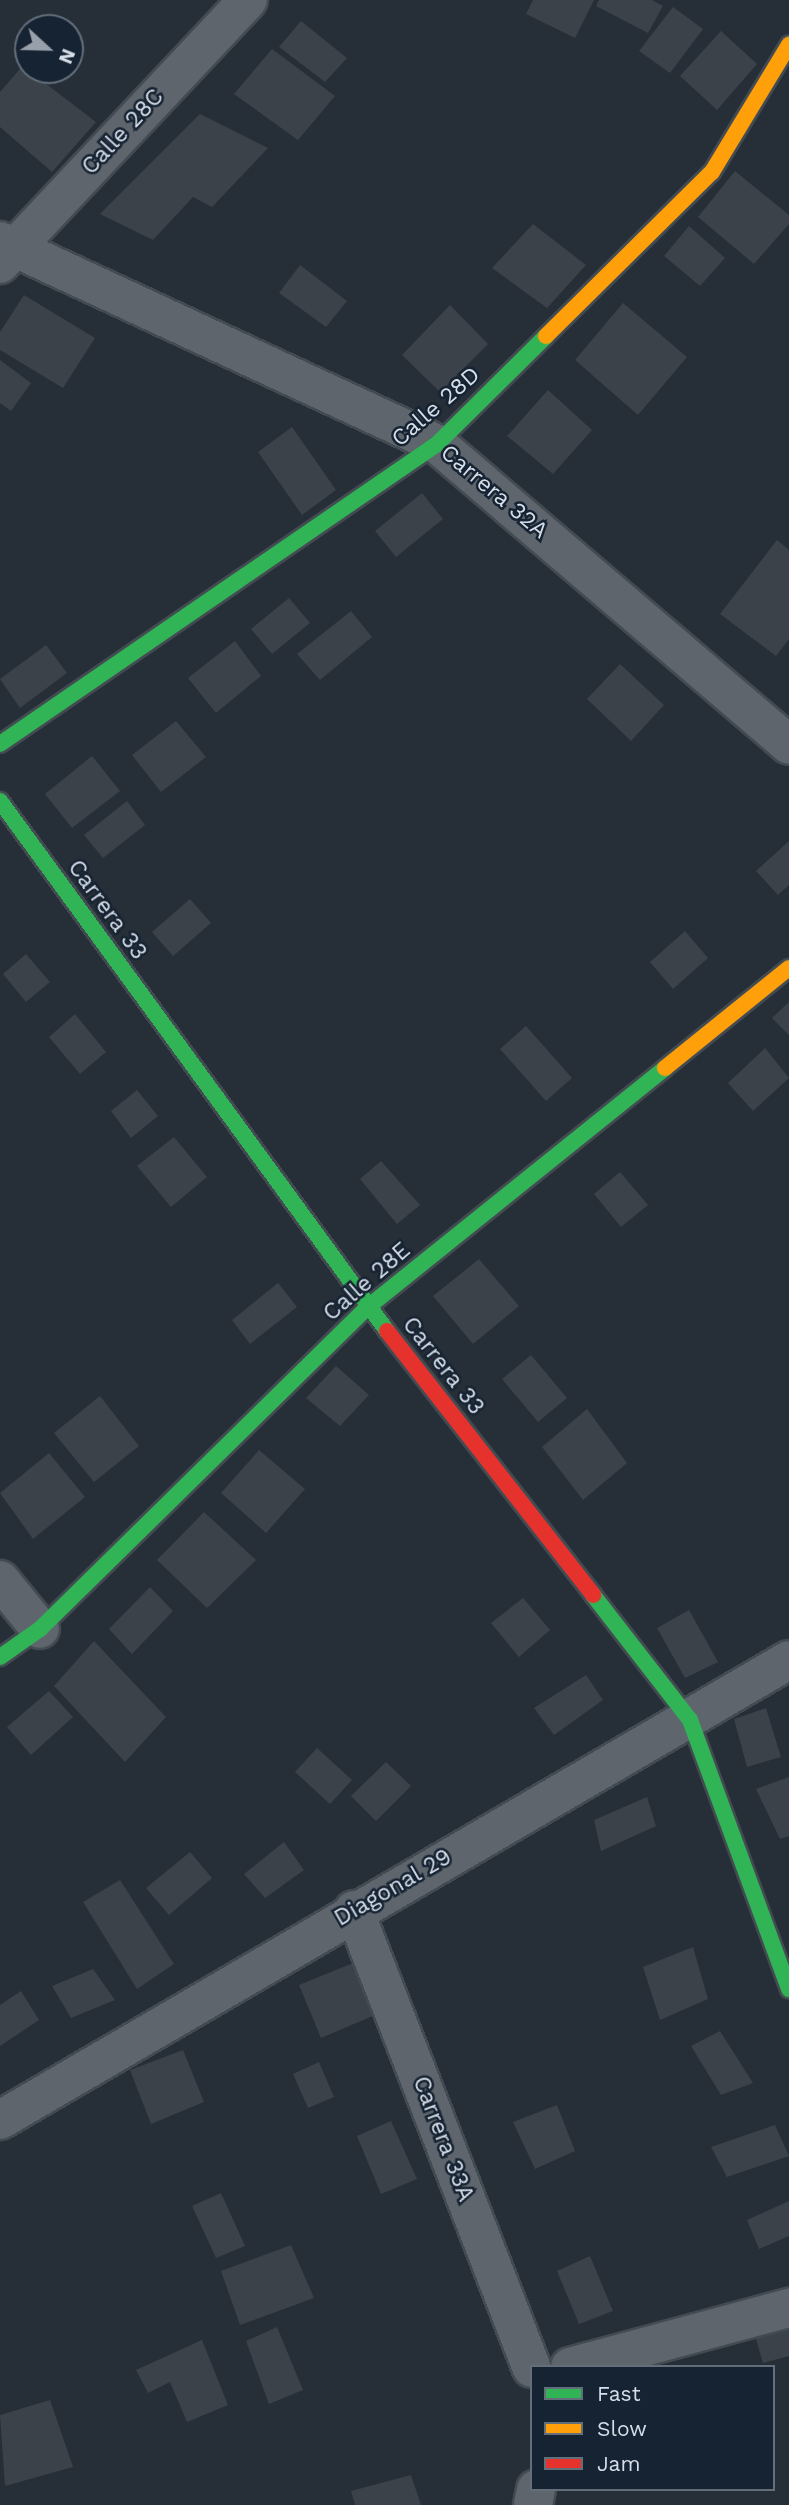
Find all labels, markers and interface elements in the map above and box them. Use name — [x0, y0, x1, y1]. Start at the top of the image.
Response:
north arrow — [14, 14, 84, 84]
text: N — [54, 45, 80, 67]
street label: Calle 28C — [76, 83, 170, 181]
street label: Calle 28D — [386, 361, 486, 453]
street label: Carrera 32A — [434, 439, 554, 545]
street label: Carrera 33 — [61, 854, 153, 966]
street label: Calle 28E — [318, 1237, 416, 1327]
street label: Carrera 33 — [396, 1311, 490, 1421]
street label: Diagonal 29 — [329, 1843, 457, 1933]
street label: Carrera 33A — [406, 2072, 480, 2206]
legend — [530, 2365, 775, 2491]
text: Fast — [597, 2381, 641, 2406]
text: Slow — [597, 2416, 647, 2441]
text: Jam — [597, 2451, 640, 2476]

